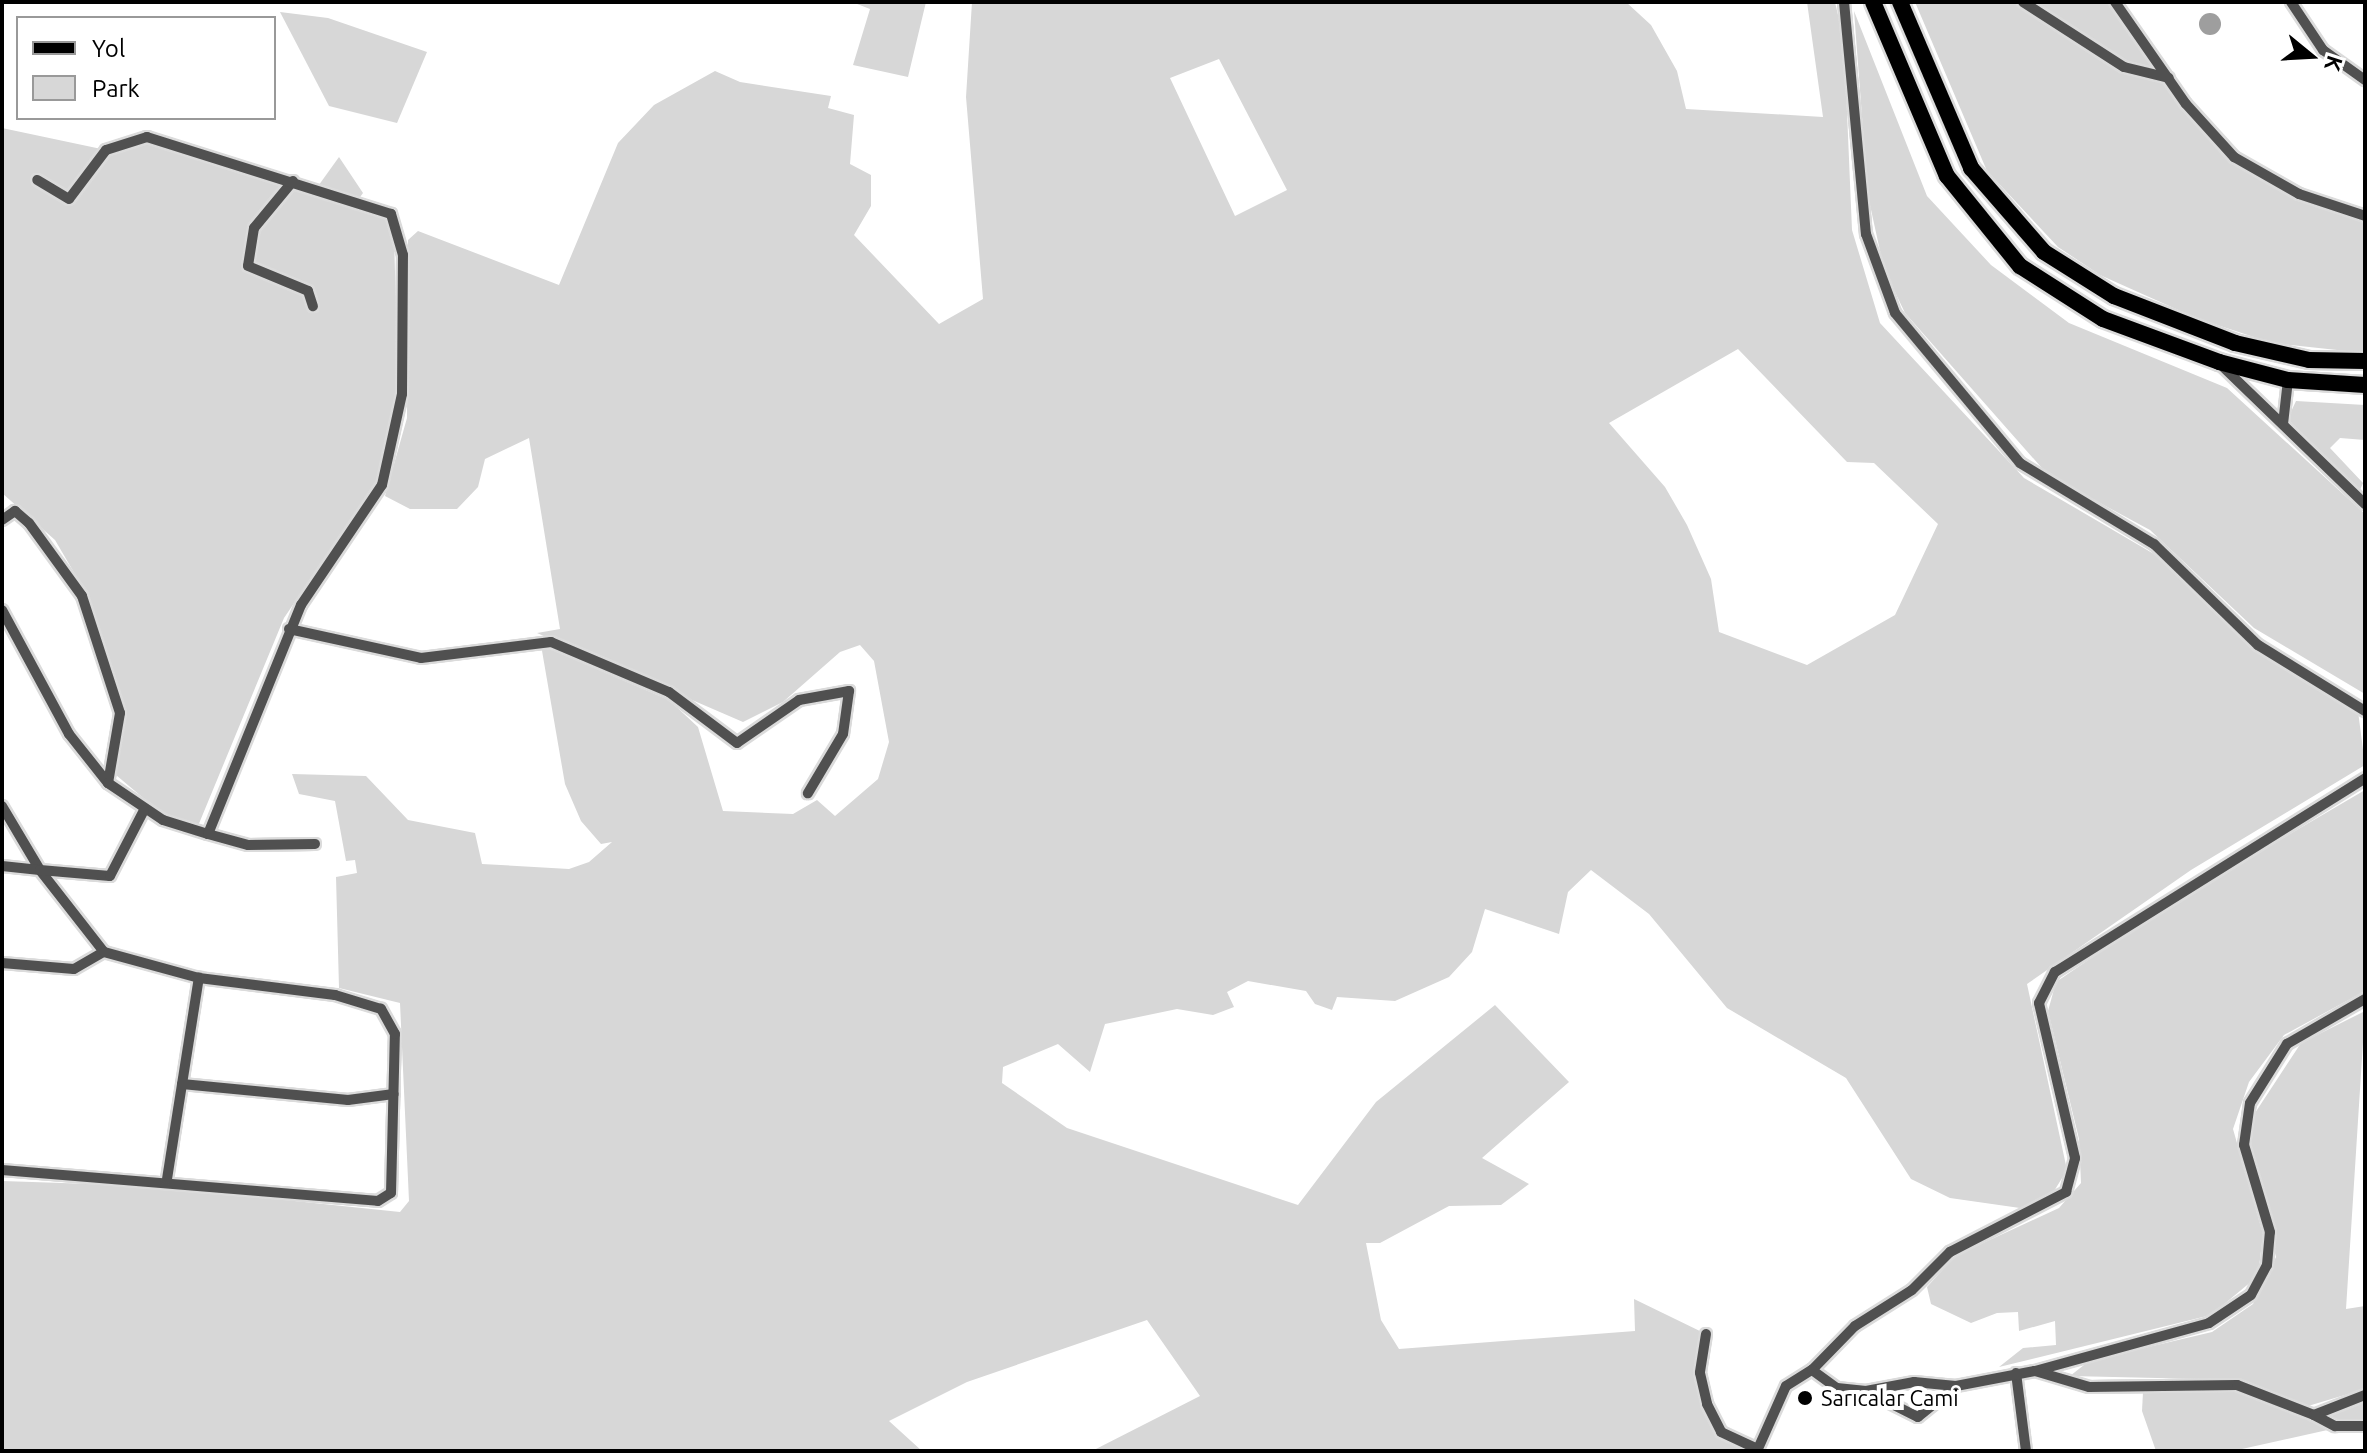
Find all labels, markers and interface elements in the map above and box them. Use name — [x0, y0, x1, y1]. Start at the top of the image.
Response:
legend — [16, 16, 276, 120]
north arrow — [2271, 16, 2351, 96]
text: Yol — [92, 35, 125, 62]
text: K — [2320, 53, 2348, 74]
text: Park — [92, 75, 140, 102]
place label: Sarıcalar Cami — [1821, 1385, 1959, 1411]
marker: Sarıcalar Cami — [1796, 1389, 1814, 1407]

